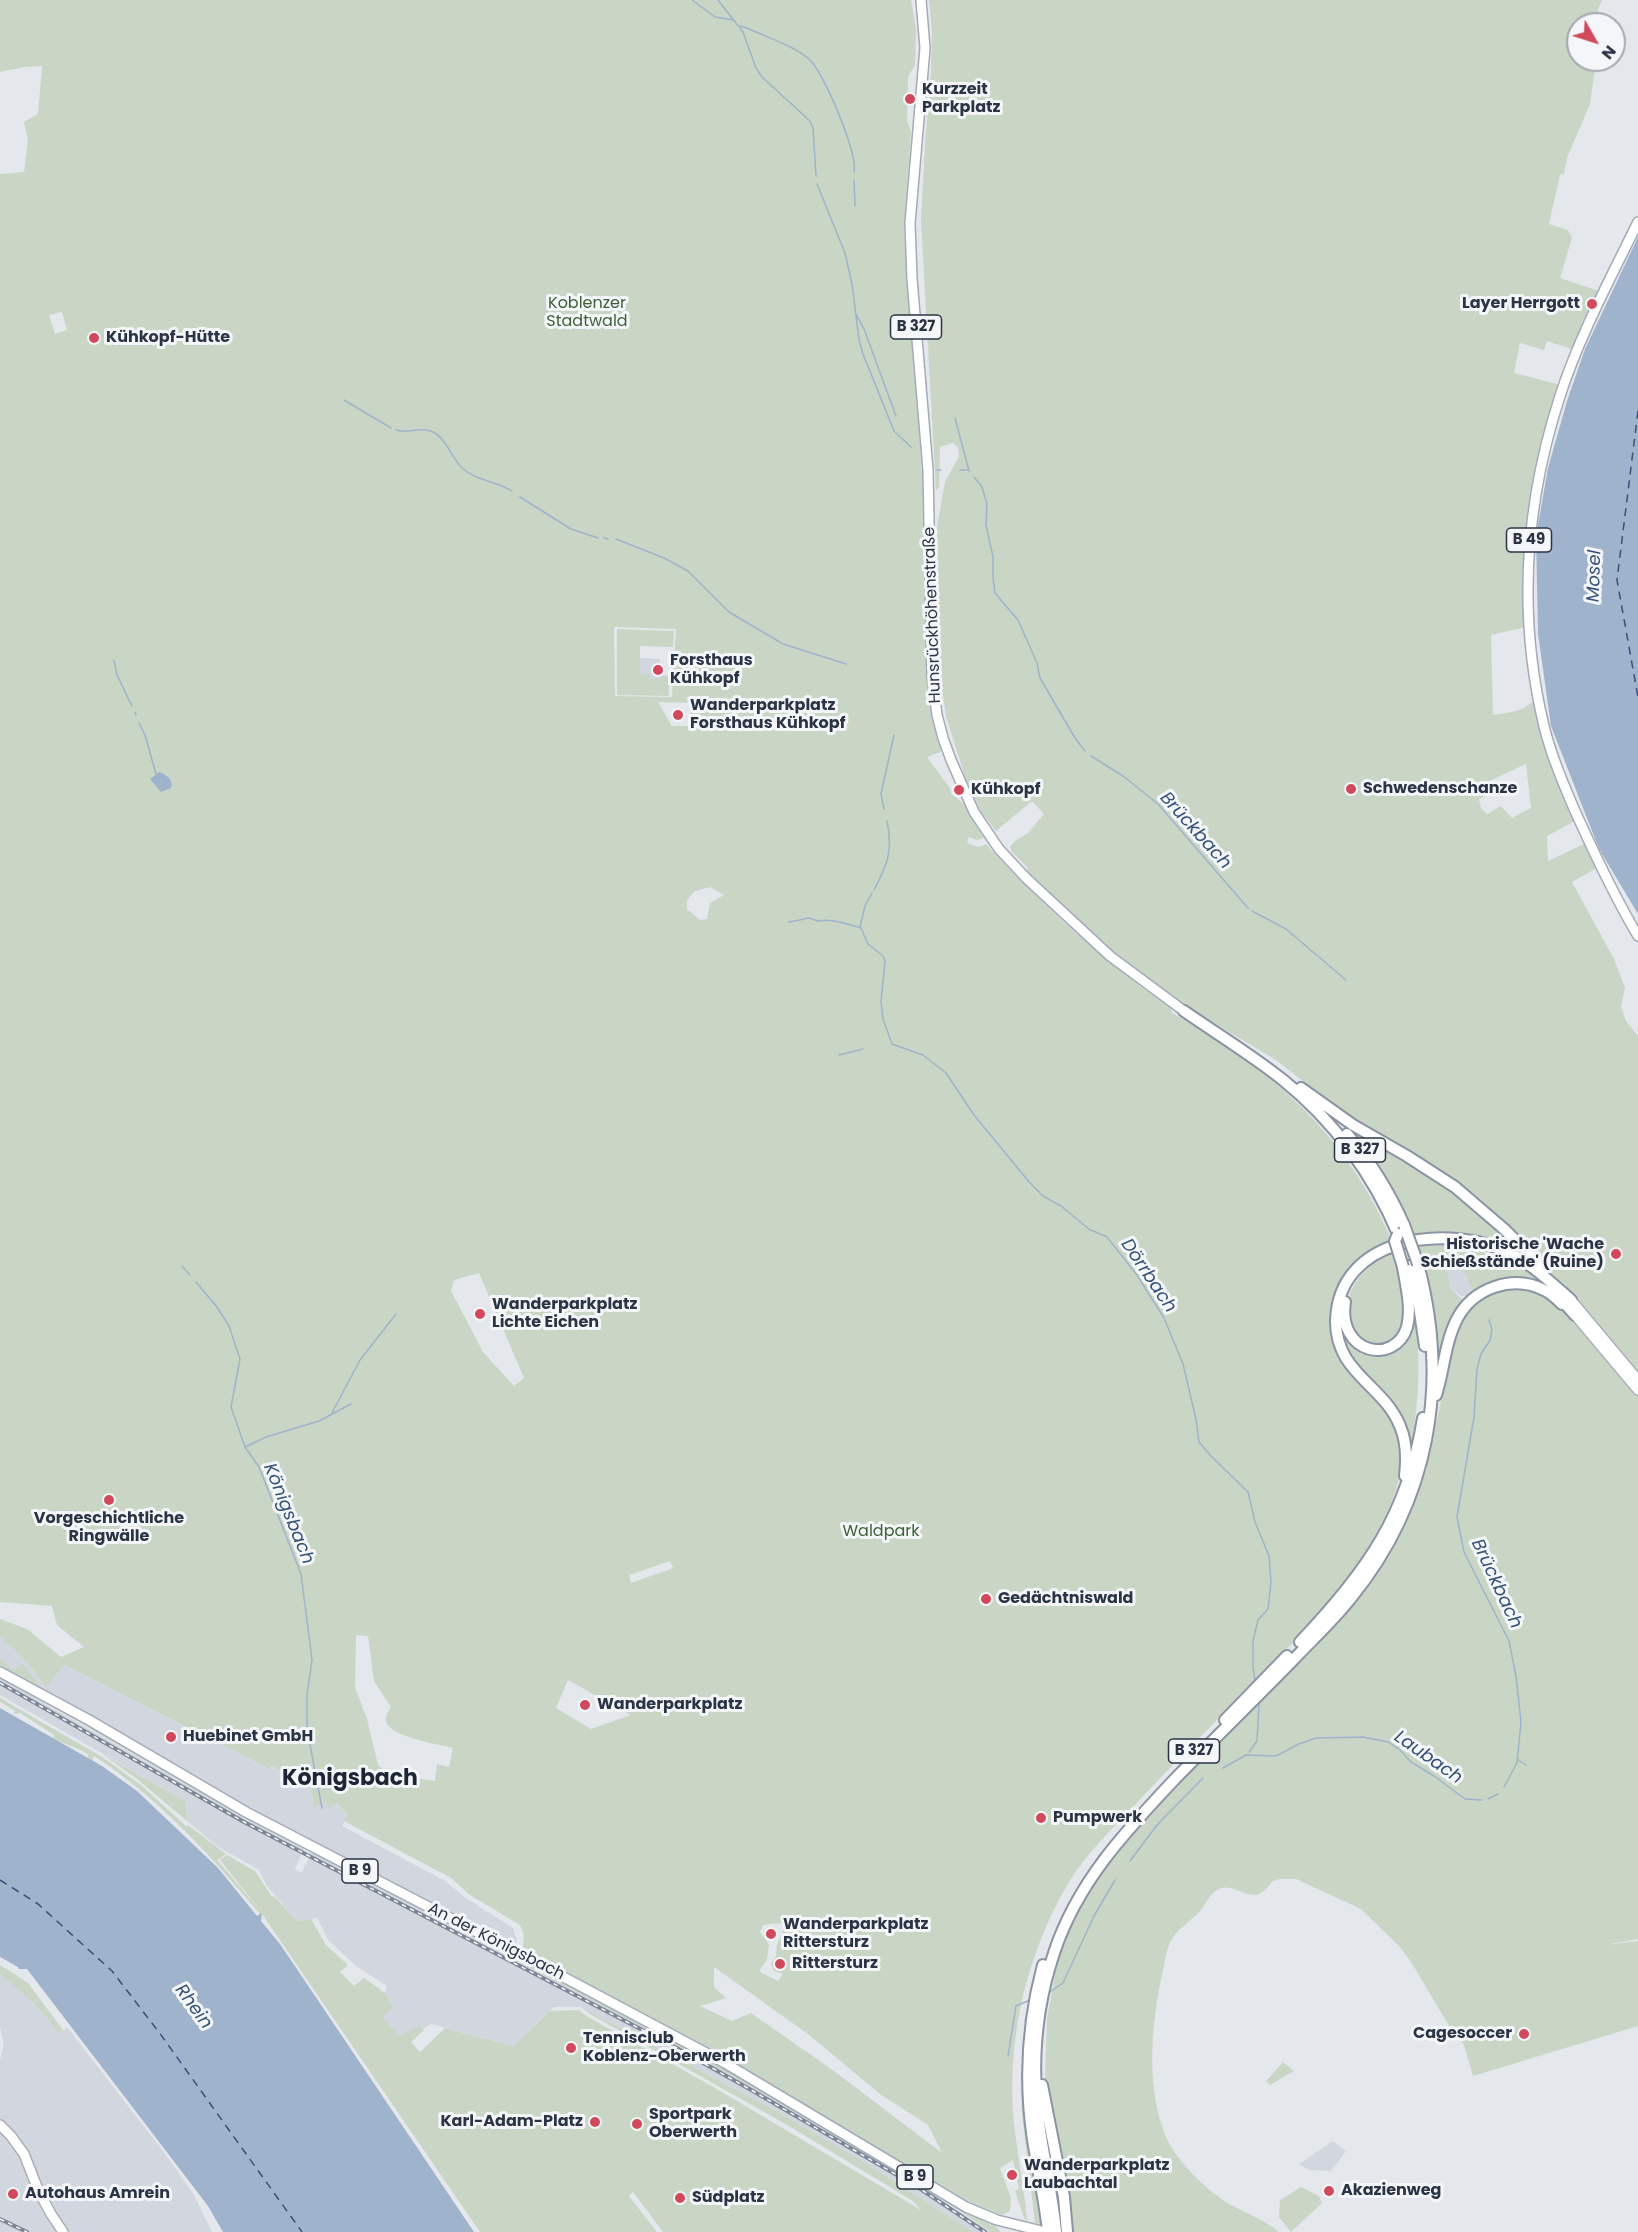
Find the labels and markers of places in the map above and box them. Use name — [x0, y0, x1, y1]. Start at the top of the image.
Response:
place label: Kurzzeit Parkplatz — [922, 80, 1000, 118]
marker: Kurzzeit Parkplatz — [903, 92, 917, 106]
place label: Layer Herrgott — [1462, 294, 1580, 314]
marker: Layer Herrgott — [1585, 297, 1599, 311]
place label: Kühkopf-Hütte — [106, 328, 230, 348]
marker: Kühkopf-Hütte — [87, 331, 101, 345]
place label: Forsthaus Kühkopf — [670, 651, 753, 689]
marker: Forsthaus Kühkopf — [651, 663, 665, 677]
place label: Wanderparkplatz Forsthaus Kühkopf — [690, 696, 845, 734]
marker: Wanderparkplatz Forsthaus Kühkopf — [671, 708, 685, 722]
place label: Schwedenschanze — [1363, 779, 1517, 799]
place label: Kühkopf — [971, 780, 1040, 800]
marker: Schwedenschanze — [1344, 782, 1358, 796]
marker: Kühkopf — [952, 783, 966, 797]
place label: Historische 'Wache Schießstände' (Ruine) — [1420, 1235, 1604, 1273]
marker: Historische 'Wache Schießstände' (Ruine) — [1609, 1247, 1623, 1261]
place label: Wanderparkplatz Lichte Eichen — [492, 1295, 637, 1333]
marker: Wanderparkplatz Lichte Eichen — [473, 1307, 487, 1321]
marker: Vorgeschichtliche Ringwälle — [102, 1493, 116, 1507]
place label: Vorgeschichtliche Ringwälle — [34, 1509, 184, 1547]
place label: Gedächtniswald — [998, 1589, 1133, 1609]
marker: Gedächtniswald — [979, 1592, 993, 1606]
place label: Wanderparkplatz — [597, 1695, 742, 1715]
marker: Wanderparkplatz — [578, 1698, 592, 1712]
place label: Huebinet GmbH — [183, 1727, 313, 1747]
marker: Huebinet GmbH — [164, 1730, 178, 1744]
place label: Pumpwerk — [1053, 1808, 1142, 1828]
marker: Pumpwerk — [1034, 1811, 1048, 1825]
place label: Wanderparkplatz Rittersturz — [783, 1915, 928, 1953]
marker: Wanderparkplatz Rittersturz — [764, 1927, 778, 1941]
place label: Rittersturz — [792, 1954, 878, 1974]
marker: Rittersturz — [773, 1957, 787, 1971]
place label: Cagesoccer — [1413, 2024, 1512, 2044]
marker: Cagesoccer — [1517, 2027, 1531, 2041]
place label: Tennisclub Koblenz-Oberwerth — [583, 2029, 746, 2067]
marker: Tennisclub Koblenz-Oberwerth — [564, 2041, 578, 2055]
place label: Sportpark Oberwerth — [649, 2105, 737, 2143]
place label: Karl-Adam-Platz — [440, 2112, 583, 2132]
marker: Karl-Adam-Platz — [588, 2115, 602, 2129]
marker: Sportpark Oberwerth — [630, 2117, 644, 2131]
place label: Wanderparkplatz Laubachtal — [1024, 2156, 1169, 2194]
marker: Wanderparkplatz Laubachtal — [1005, 2168, 1019, 2182]
place label: Akazienweg — [1341, 2181, 1441, 2201]
place label: Autohaus Amrein — [25, 2184, 170, 2204]
marker: Akazienweg — [1322, 2184, 1336, 2198]
marker: Autohaus Amrein — [6, 2187, 20, 2201]
place label: Südplatz — [692, 2188, 764, 2208]
marker: Südplatz — [673, 2191, 687, 2205]

